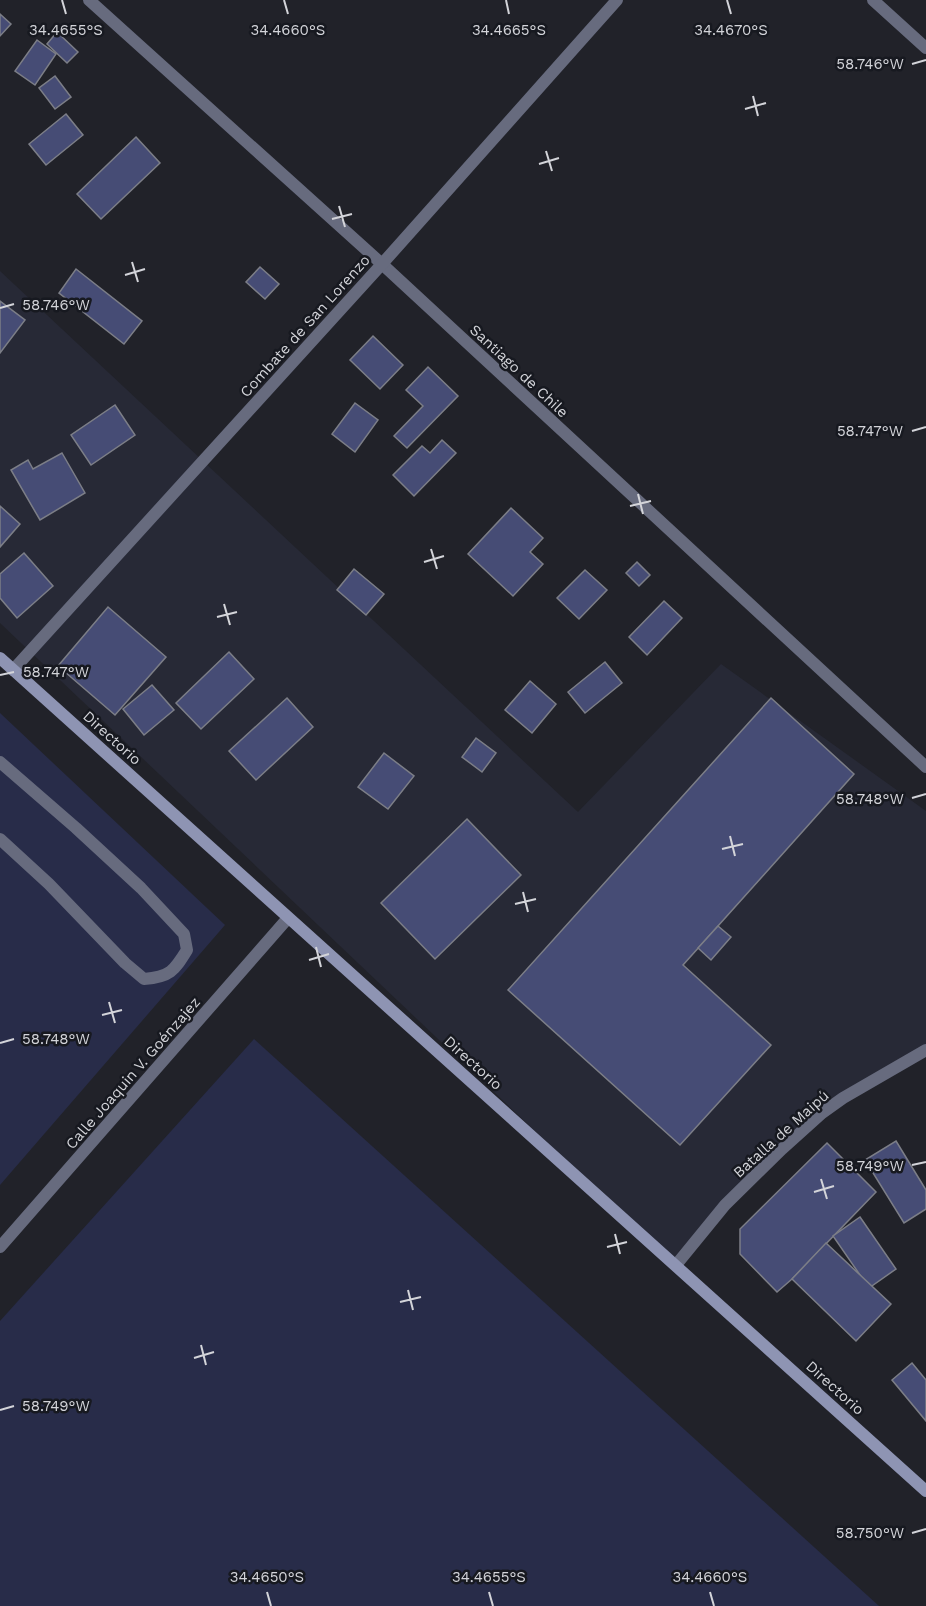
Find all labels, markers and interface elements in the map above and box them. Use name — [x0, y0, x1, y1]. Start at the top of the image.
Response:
text: 34.4655°S — [29, 21, 103, 39]
text: 34.4660°S — [251, 21, 325, 39]
text: 34.4665°S — [472, 21, 546, 39]
text: 34.4670°S — [694, 21, 768, 39]
text: 58.746°W — [836, 55, 904, 73]
street label: Combate de San Lorenzo — [236, 251, 374, 401]
text: 58.746°W — [22, 296, 90, 314]
street label: Santiago de Chile — [466, 321, 572, 421]
text: 58.747°W — [837, 422, 903, 440]
text: 58.747°W — [23, 663, 89, 681]
street label: Directorio — [79, 707, 145, 769]
text: 58.748°W — [836, 790, 904, 808]
street label: Calle Joaquin V. Goénzajez — [62, 993, 204, 1153]
text: 58.748°W — [22, 1030, 90, 1048]
street label: Directorio — [440, 1032, 506, 1094]
street label: Batalla de Maipú — [730, 1086, 832, 1182]
text: 58.749°W — [836, 1157, 904, 1175]
street label: Directorio — [802, 1357, 868, 1419]
text: 58.749°W — [22, 1397, 90, 1415]
text: 58.750°W — [836, 1524, 904, 1542]
text: 34.4650°S — [230, 1568, 304, 1586]
text: 34.4655°S — [452, 1568, 526, 1586]
text: 34.4660°S — [673, 1568, 747, 1586]

